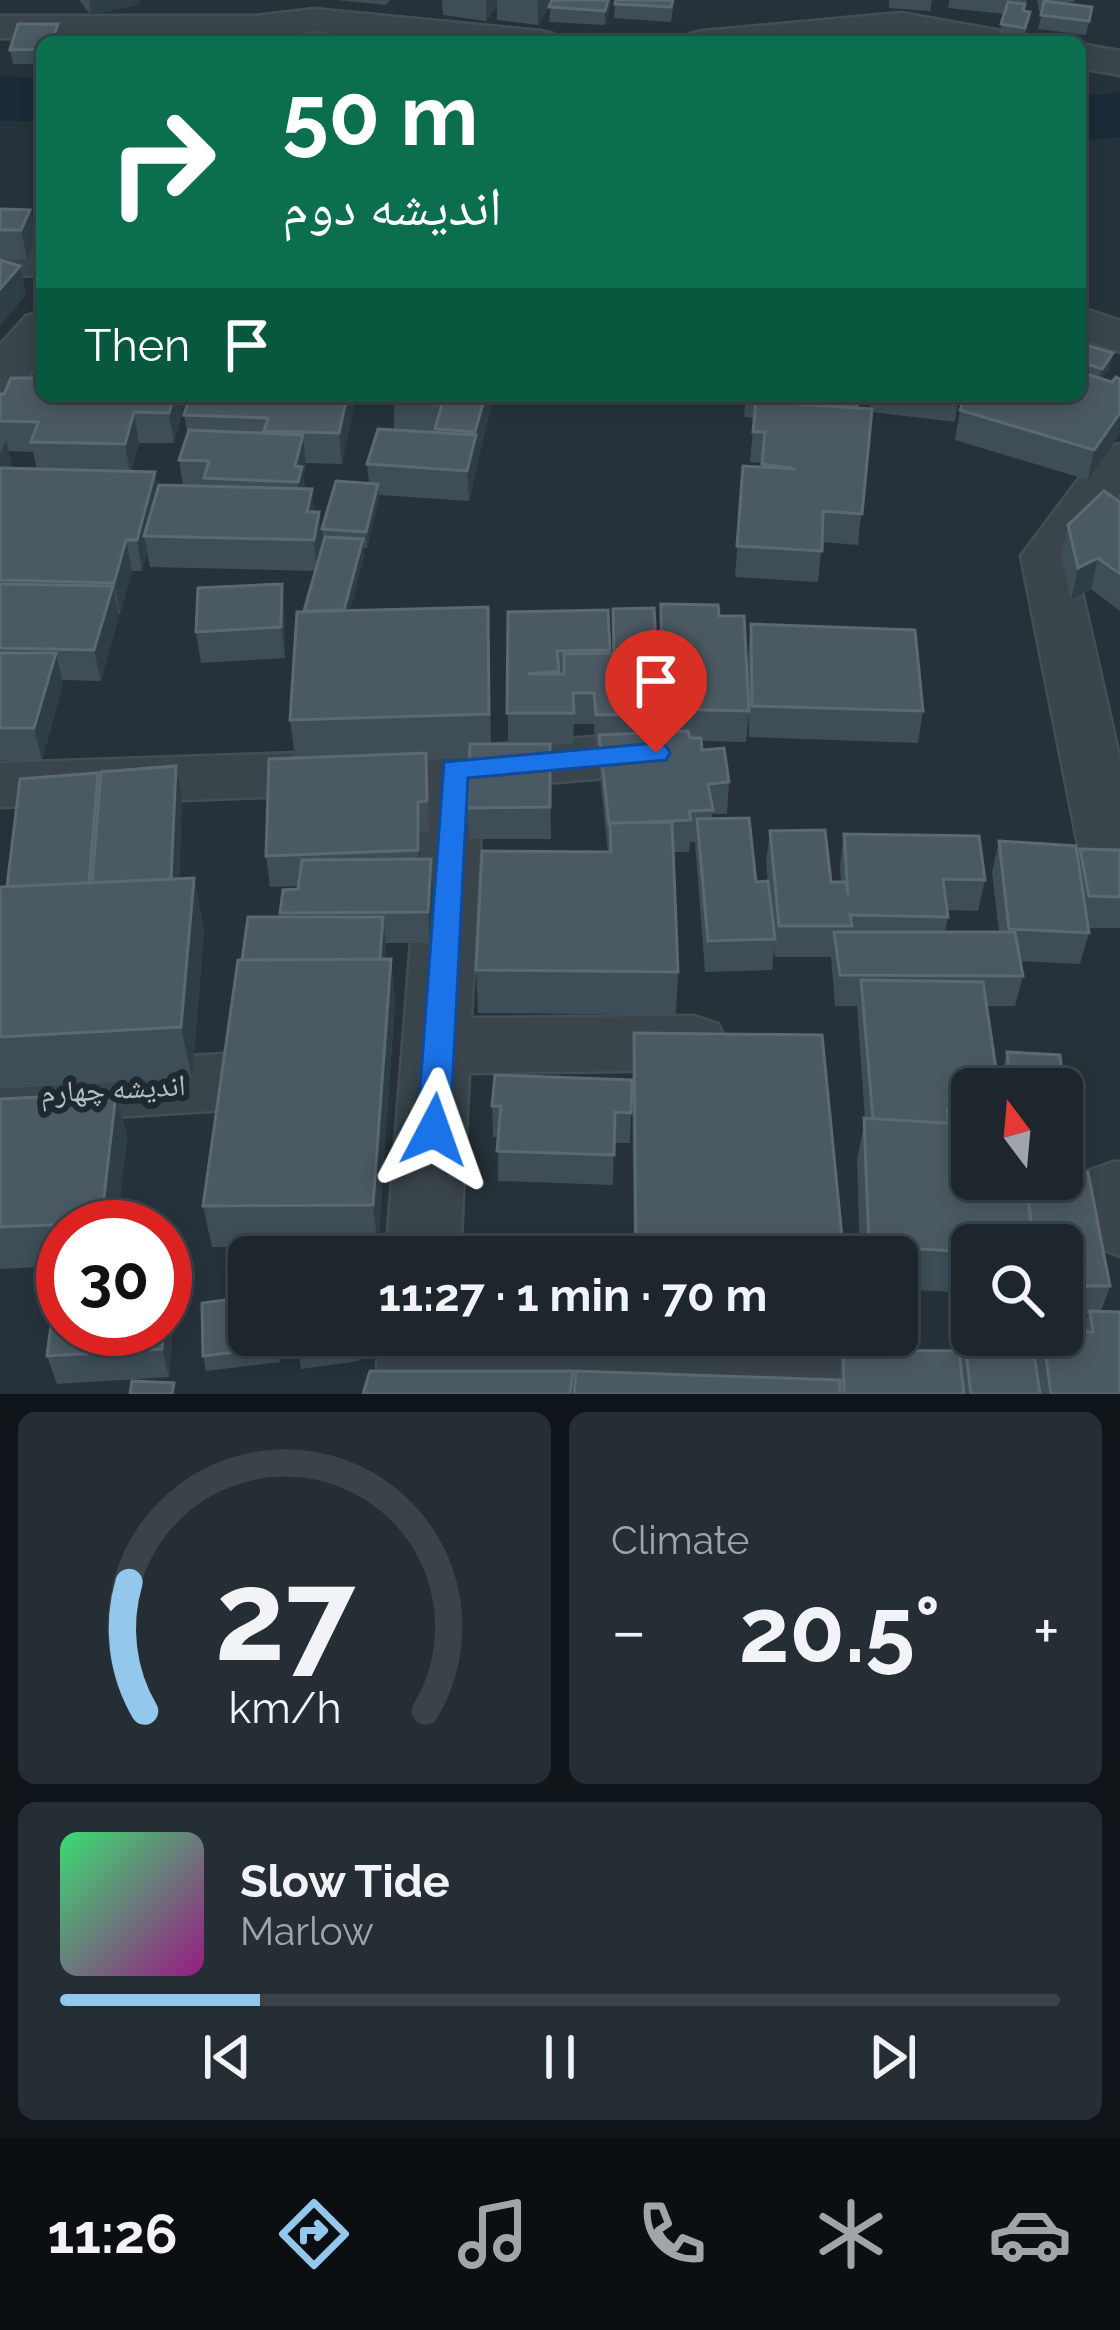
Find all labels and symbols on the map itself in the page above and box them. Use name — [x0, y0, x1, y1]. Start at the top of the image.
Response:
pin — [605, 630, 707, 753]
street label: اندیشه چهارم — [39, 1067, 187, 1112]
position arrow — [371, 1067, 497, 1193]
north arrow — [951, 1068, 1083, 1200]
speed limit sign: 30 — [36, 1200, 192, 1356]

